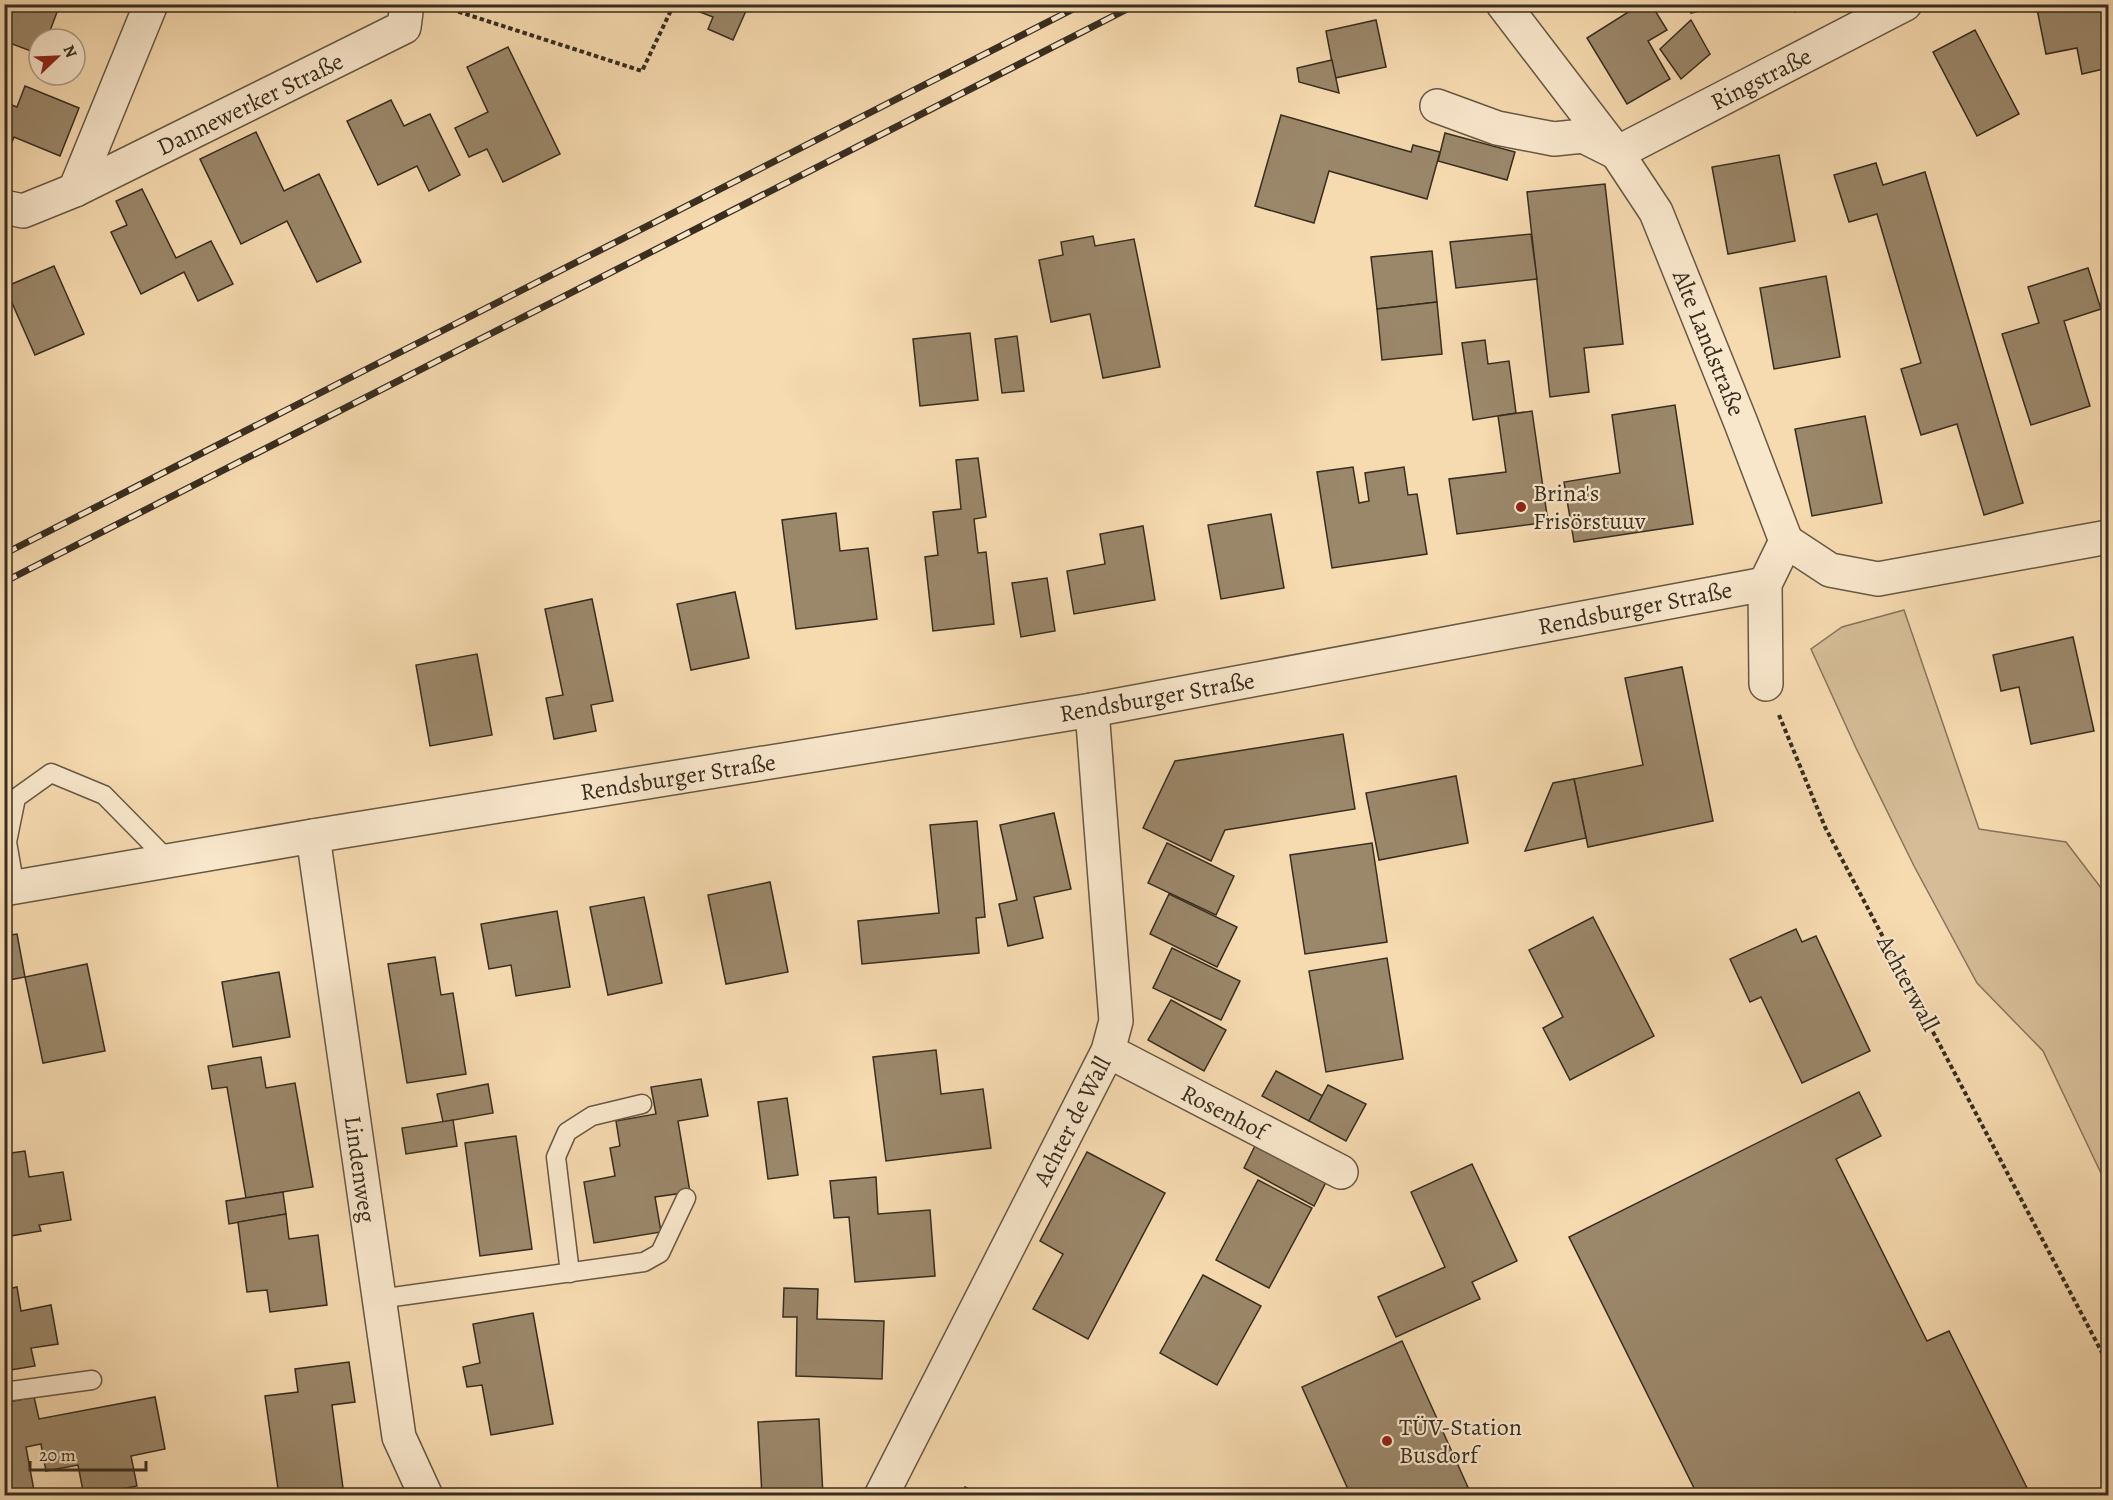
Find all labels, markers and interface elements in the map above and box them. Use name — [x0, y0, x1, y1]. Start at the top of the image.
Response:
north arrow — [27, 27, 87, 87]
street label: Ringstraße — [1705, 40, 1817, 118]
text: N — [57, 42, 82, 62]
street label: Dannewerker Straße — [152, 45, 348, 163]
street label: Alte Landstraße — [1665, 264, 1753, 421]
place label: Brina's Frisörstuuv — [1533, 477, 1646, 537]
marker: Brina's Frisörstuuv — [1514, 500, 1528, 514]
street label: Rendsburger Straße — [1535, 573, 1735, 643]
street label: Rendsburger Straße — [1057, 664, 1257, 730]
street label: Rendsburger Straße — [578, 746, 778, 808]
street label: Achterwall — [1869, 929, 1947, 1037]
street label: Achter de Wall — [1025, 1051, 1118, 1192]
street label: Rosenhof — [1176, 1077, 1275, 1149]
street label: Lindenweg — [337, 1114, 383, 1224]
place label: TÜV-Station Busdorf — [1399, 1411, 1522, 1471]
scale bar — [30, 1434, 146, 1472]
marker: TÜV-Station Busdorf — [1380, 1434, 1394, 1448]
text: 20 m — [39, 1443, 76, 1467]

